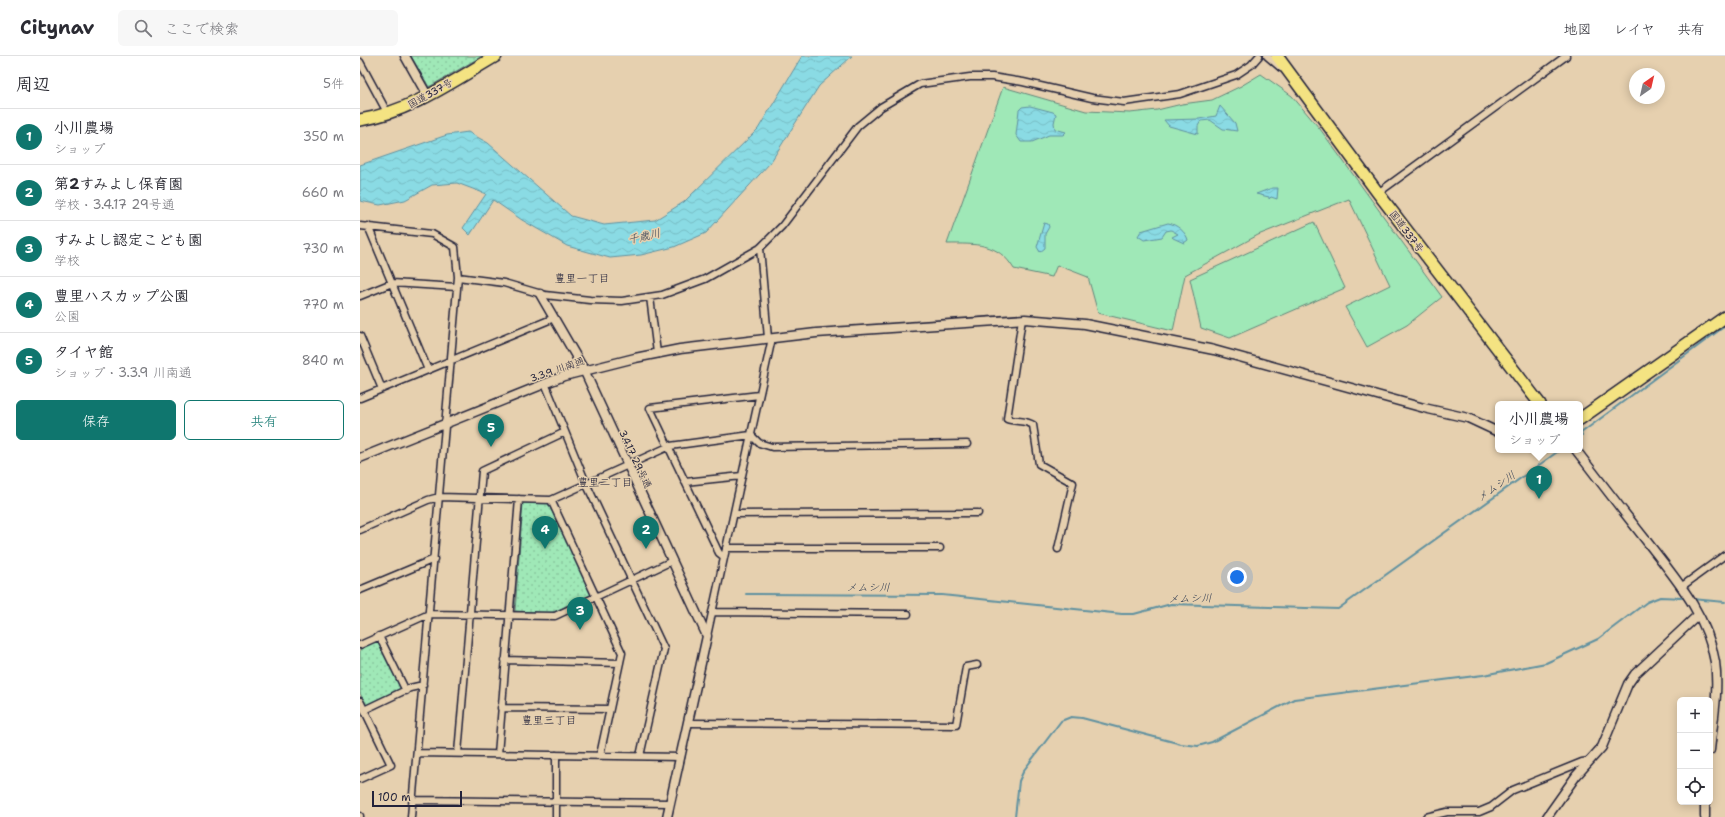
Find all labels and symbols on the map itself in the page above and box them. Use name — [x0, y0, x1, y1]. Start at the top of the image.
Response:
north arrow — [1629, 68, 1665, 104]
street label: 国道337号 — [405, 76, 455, 111]
street label: 国道337号 — [1387, 208, 1427, 255]
water label: 千歳川 — [626, 225, 662, 248]
district label: 豊里一丁目 — [555, 271, 610, 286]
street label: 3.3.9 川南通 — [528, 354, 586, 385]
pin: 5 — [478, 414, 504, 447]
street label: 3.4.17 29号通 — [616, 428, 655, 491]
pin: 1 — [1526, 466, 1552, 499]
water label: メムシ川 — [1474, 468, 1519, 505]
district label: 豊里二丁目 — [578, 475, 633, 490]
pin: 4 — [532, 516, 558, 549]
pin: 2 — [633, 516, 659, 549]
your location — [1227, 567, 1247, 587]
water label: メムシ川 — [846, 580, 890, 595]
water label: メムシ川 — [1168, 591, 1212, 606]
pin: 3 — [567, 597, 593, 630]
district label: 豊里三丁目 — [522, 713, 577, 728]
scale bar — [372, 789, 462, 808]

